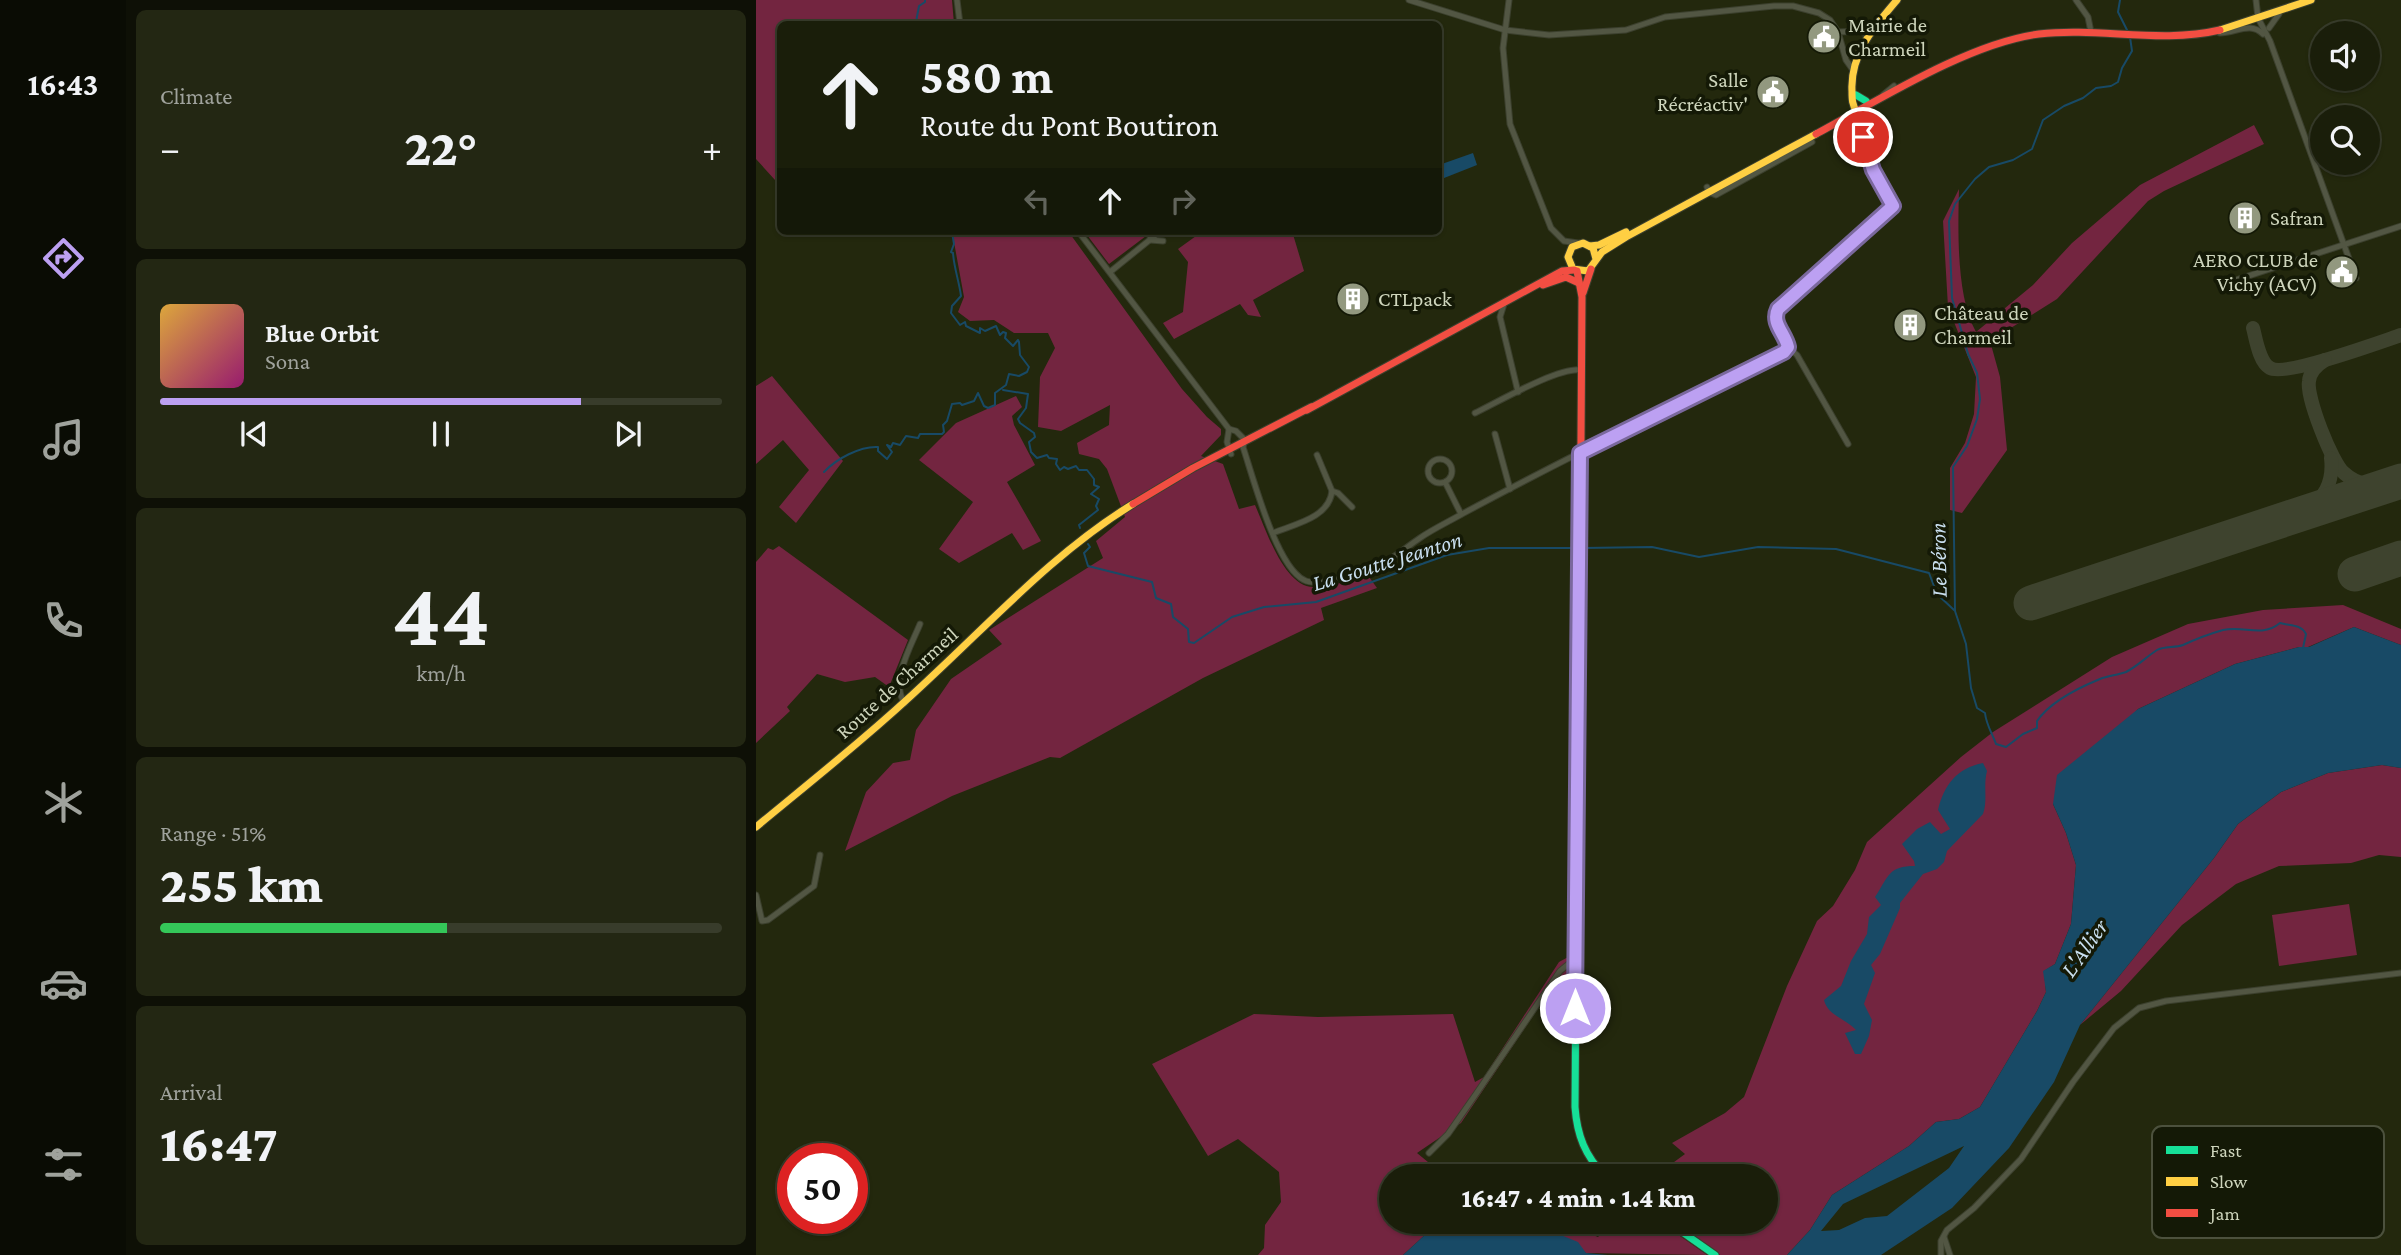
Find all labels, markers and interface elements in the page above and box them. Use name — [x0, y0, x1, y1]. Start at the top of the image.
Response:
place label: Mairie de Charmeil — [1848, 13, 1927, 61]
public building icon: Mairie de Charmeil — [1805, 18, 1843, 56]
map controls — [2310, 21, 2380, 175]
button: sound — [2310, 21, 2380, 91]
icon: ahead — [805, 49, 896, 140]
text: 580 m — [920, 49, 1053, 104]
text: 16:43 — [28, 66, 98, 102]
place label: Salle Récréactiv' — [1657, 68, 1748, 116]
public building icon: Salle Récréactiv' — [1754, 73, 1792, 111]
text: Climate — [160, 83, 232, 109]
button: search — [2310, 105, 2380, 175]
text: Route du Pont Boutiron — [920, 107, 1219, 143]
pin — [1833, 107, 1893, 167]
text: 22° — [404, 118, 478, 176]
icon: arrive — [1844, 118, 1882, 156]
text: − — [160, 127, 180, 169]
text: + — [702, 127, 722, 169]
icon: left — [1018, 182, 1056, 220]
icon: ahead — [1091, 182, 1129, 220]
icon: right — [1164, 182, 1202, 220]
building icon: Safran — [2226, 199, 2264, 237]
place label: Safran — [2270, 206, 2324, 230]
icon: directions — [39, 234, 88, 283]
place label: AERO CLUB de Vichy (ACV) — [2193, 248, 2318, 296]
public building icon: AERO CLUB de Vichy (ACV) — [2323, 253, 2361, 291]
building icon: CTLpack — [1334, 280, 1372, 318]
place label: CTLpack — [1378, 287, 1452, 311]
place label: Château de Charmeil — [1934, 301, 2029, 349]
building icon: Château de Charmeil — [1891, 306, 1929, 344]
text: Blue Orbit — [265, 319, 379, 348]
text: Sona — [265, 348, 310, 374]
icon: music — [39, 415, 88, 464]
icon: previous — [235, 415, 273, 453]
icon: pause — [422, 415, 460, 453]
icon: next — [609, 415, 647, 453]
water label: Le Béron — [1924, 522, 1952, 598]
water label: La Goutte Jeanton — [1309, 526, 1465, 596]
text: 44 — [392, 563, 490, 665]
icon: phone — [39, 596, 88, 645]
street label: Route de Charmeil — [831, 622, 963, 744]
text: km/h — [416, 660, 466, 686]
icon: climate — [39, 778, 88, 827]
text: Range · 51% — [160, 820, 266, 846]
text: 255 km — [160, 855, 323, 913]
water label: L'Allier — [2055, 914, 2114, 982]
icon: car — [39, 959, 88, 1008]
position arrow — [1538, 971, 1612, 1045]
text: Arrival — [160, 1079, 223, 1105]
text: 16:47 — [160, 1114, 278, 1172]
legend — [2152, 1126, 2384, 1238]
icon: filters — [39, 1140, 88, 1189]
text: Fast — [2210, 1140, 2242, 1161]
speed limit sign: 50 — [777, 1143, 868, 1234]
text: Slow — [2210, 1171, 2247, 1192]
text: 16:47 · 4 min · 1.4 km — [1461, 1184, 1696, 1213]
text: Jam — [2208, 1203, 2240, 1224]

